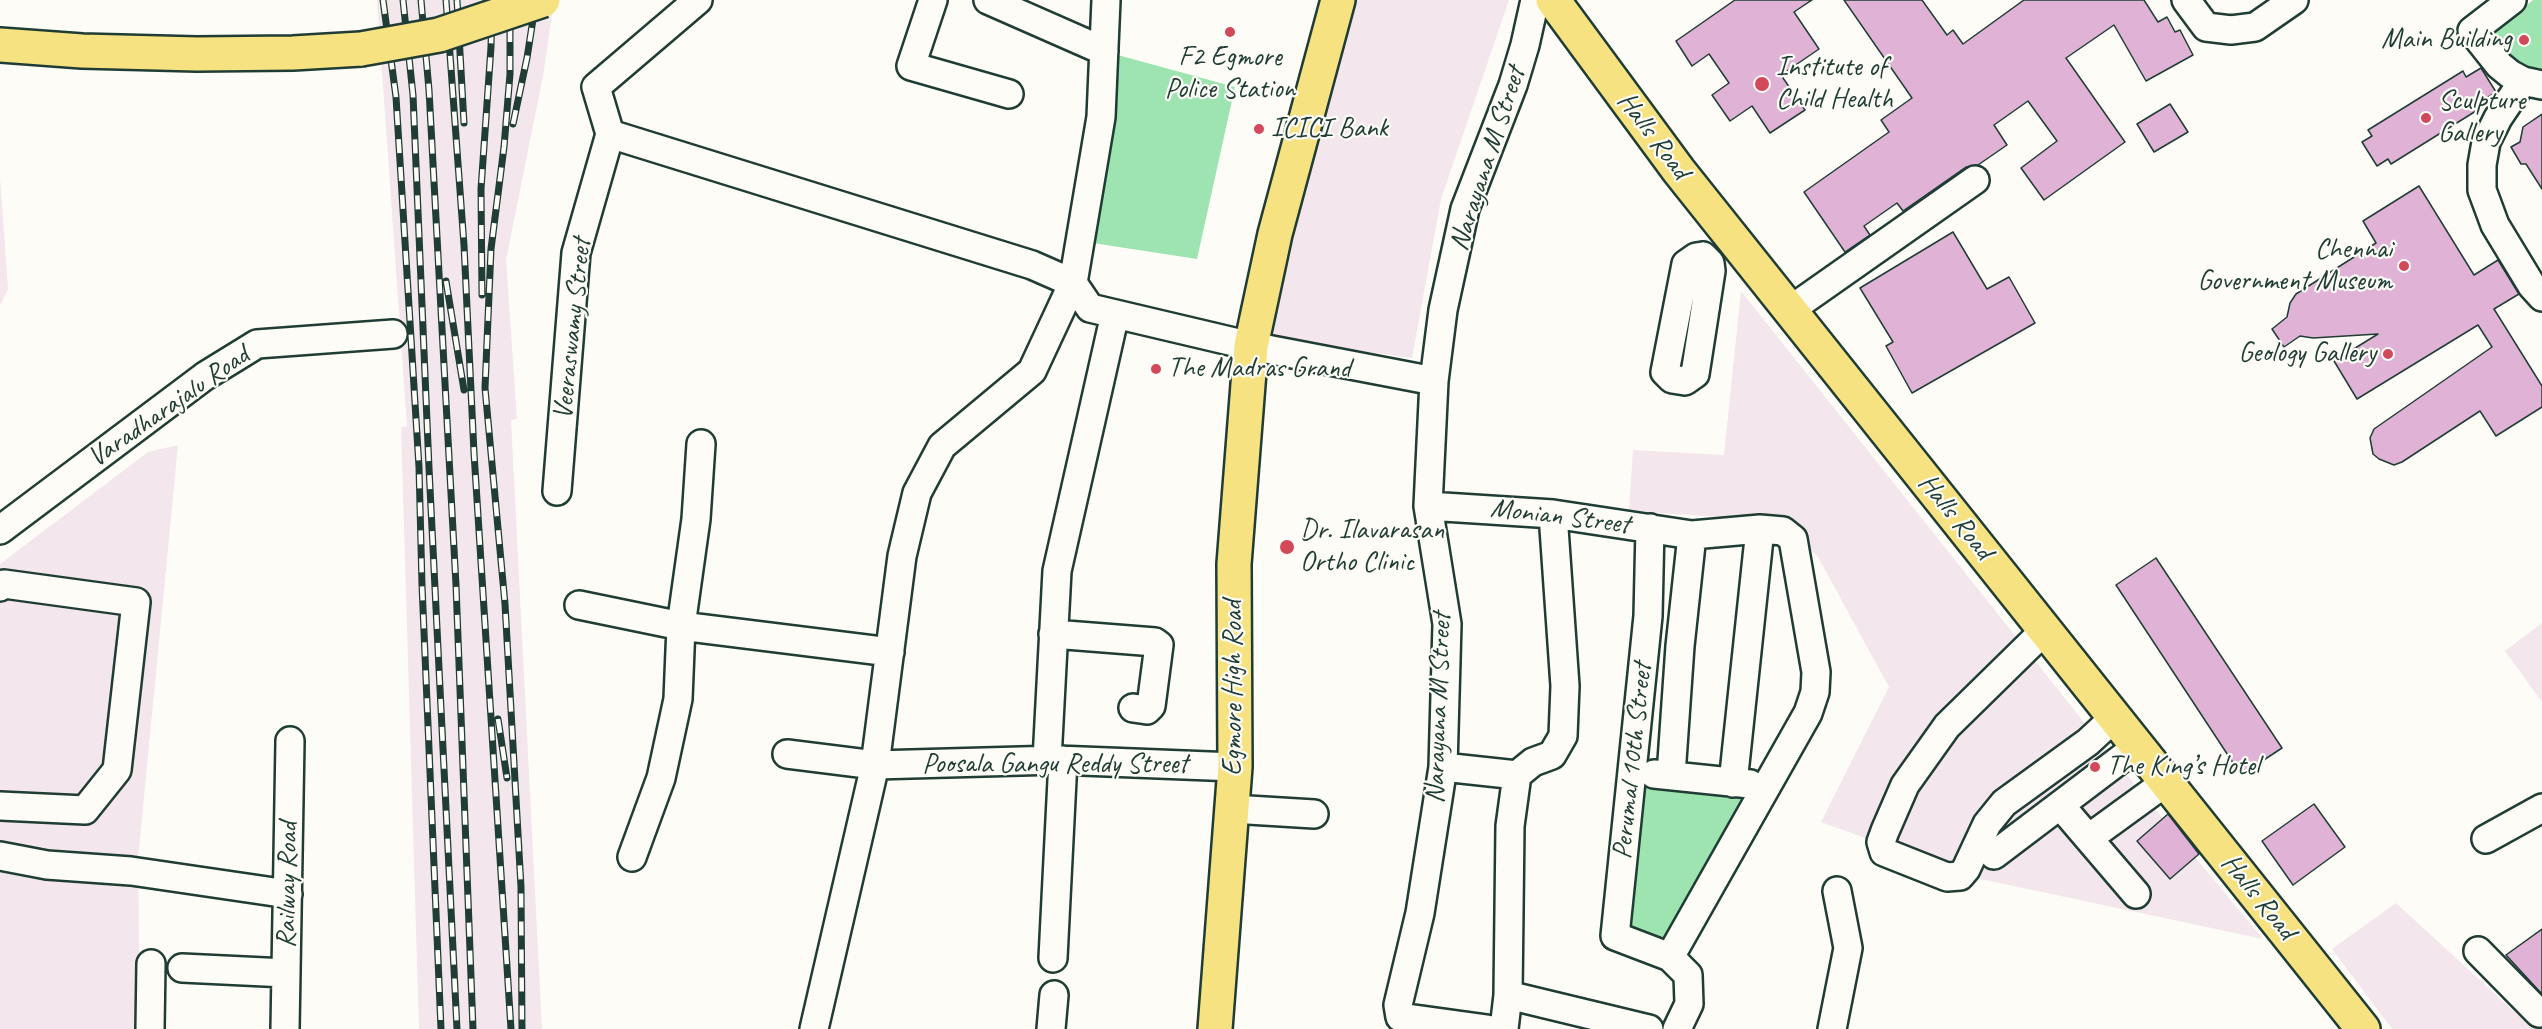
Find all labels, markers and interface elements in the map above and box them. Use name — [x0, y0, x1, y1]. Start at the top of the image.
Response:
place label: Main Building — [2381, 23, 2512, 57]
marker: F2 Egmore Police Station — [1223, 25, 1237, 39]
marker: Main Building — [2517, 33, 2531, 47]
place label: F2 Egmore Police Station — [1165, 41, 1295, 107]
place label: Institute of Child Health — [1776, 51, 1893, 117]
street label: Narayana M Street — [1443, 63, 1533, 255]
marker: Institute of Child Health — [1753, 75, 1771, 93]
place label: Sculpture Gallery — [2438, 85, 2525, 151]
street label: Halls Road — [1609, 86, 1697, 186]
marker: Sculpture Gallery — [2419, 111, 2433, 125]
place label: ICICI Bank — [1271, 112, 1388, 146]
marker: ICICI Bank — [1252, 122, 1266, 136]
place label: Chennai Government Museum — [2197, 233, 2392, 299]
street label: Veeraswamy Street — [547, 237, 599, 421]
marker: Chennai Government Museum — [2397, 259, 2411, 273]
place label: Geology Gallery — [2238, 337, 2376, 371]
street label: Varadharajalu Road — [82, 339, 256, 475]
marker: Geology Gallery — [2381, 347, 2395, 361]
place label: The Madras Grand — [1168, 352, 1351, 386]
marker: The Madras Grand — [1149, 362, 1163, 376]
street label: Halls Road — [1910, 467, 2000, 567]
street label: Monian Street — [1489, 492, 1631, 542]
place label: Dr. Ilavarasan Ortho Clinic — [1300, 514, 1444, 580]
marker: Dr. Ilavarasan Ortho Clinic — [1278, 538, 1296, 556]
street label: Egmore High Road — [1217, 600, 1251, 776]
street label: Narayana M Street — [1419, 612, 1459, 804]
street label: Perumal 10th Street — [1606, 661, 1660, 861]
street label: Poosala Gangu Reddy Street — [922, 748, 1188, 782]
place label: The King’s Hotel — [2107, 750, 2260, 784]
marker: The King’s Hotel — [2088, 760, 2102, 774]
street label: Railway Road — [270, 822, 306, 948]
street label: Halls Road — [2213, 847, 2303, 947]

